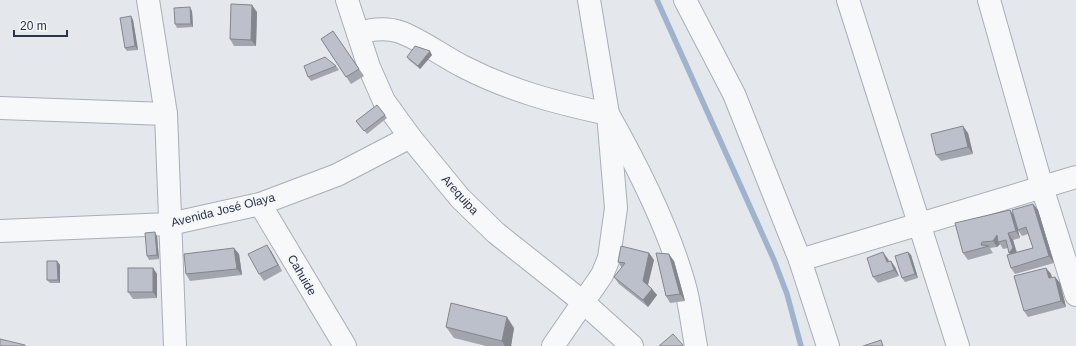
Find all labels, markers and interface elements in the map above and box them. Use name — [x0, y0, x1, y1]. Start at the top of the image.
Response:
scale bar — [14, 12, 67, 38]
text: 20 m — [20, 19, 47, 33]
street label: Arequipa — [439, 172, 481, 218]
street label: Avenida José Olaya — [170, 190, 277, 230]
street label: Cahuide — [285, 252, 319, 298]

